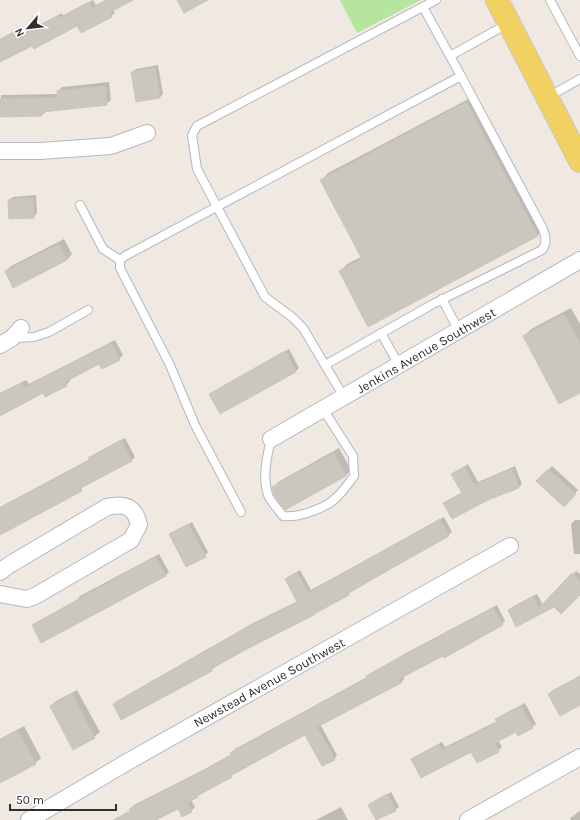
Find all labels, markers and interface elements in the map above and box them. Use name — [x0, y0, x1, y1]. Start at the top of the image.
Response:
north arrow — [8, 8, 48, 48]
text: N — [12, 26, 27, 39]
street label: Jenkins Avenue Southwest — [354, 304, 499, 396]
street label: Newstead Avenue Southwest — [191, 634, 348, 730]
scale bar — [10, 786, 116, 812]
text: 50 m — [16, 793, 44, 807]

